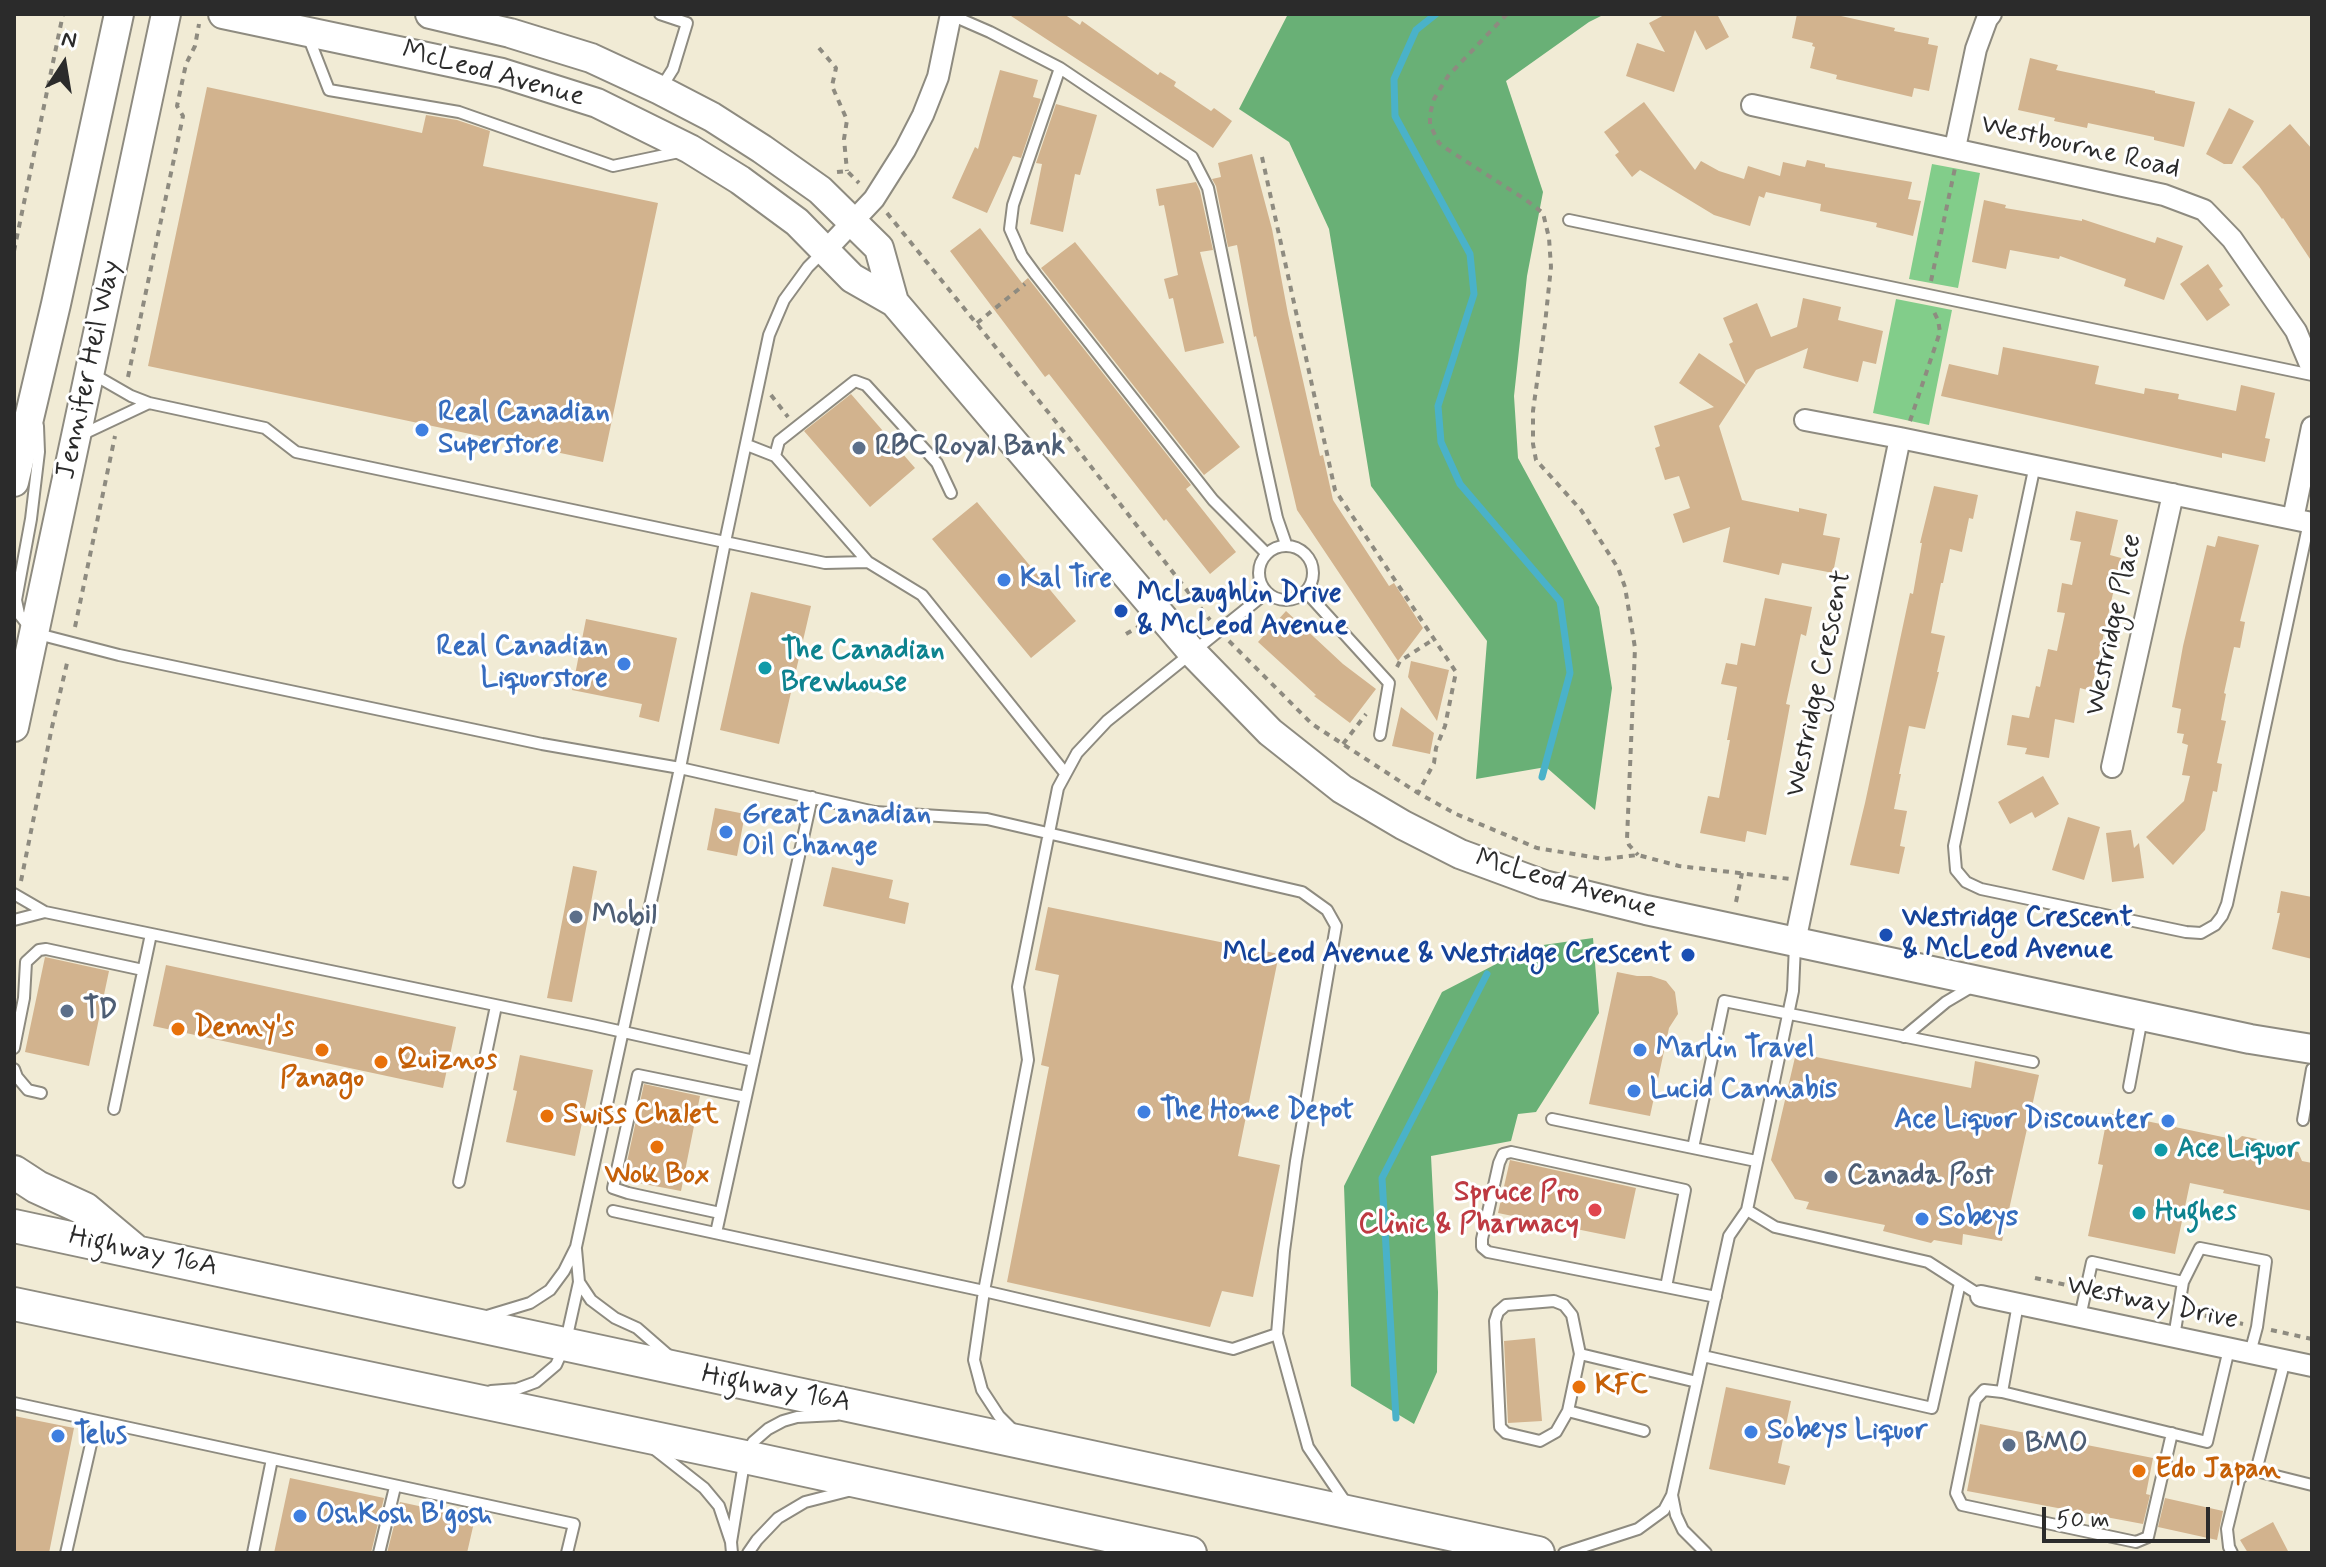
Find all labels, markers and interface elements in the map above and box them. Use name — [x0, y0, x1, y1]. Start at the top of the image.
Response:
north arrow — [24, 24, 104, 104]
text: N — [59, 25, 79, 56]
street label: McLeod Avenue — [398, 35, 588, 115]
street label: Westbourne Road — [1977, 109, 2183, 187]
street label: Jennifer Heil Way — [50, 257, 130, 483]
place label: Real Canadian Superstore — [438, 397, 610, 463]
marker: Real Canadian Superstore — [413, 421, 431, 439]
place label: RBC Royal Bank — [875, 431, 1065, 465]
marker: RBC Royal Bank — [850, 439, 868, 457]
street label: Westridge Place — [2079, 531, 2151, 719]
place label: Kal Tire — [1020, 563, 1112, 597]
street label: Westridge Crescent — [1780, 568, 1860, 800]
marker: Kal Tire — [995, 571, 1013, 589]
place label: McLaughlin Drive & McLeod Avenue — [1137, 578, 1348, 644]
marker: McLaughlin Drive & McLeod Avenue — [1112, 602, 1130, 620]
place label: Real Canadian Liquorstore — [436, 631, 608, 697]
place label: The Canadian Brewhouse — [781, 635, 945, 701]
marker: Real Canadian Liquorstore — [615, 655, 633, 673]
marker: The Canadian Brewhouse — [756, 659, 774, 677]
place label: Great Canadian Oil Change — [742, 799, 931, 865]
marker: Great Canadian Oil Change — [717, 823, 735, 841]
street label: McLeod Avenue — [1471, 843, 1661, 927]
place label: Mobil — [592, 900, 657, 934]
place label: Westridge Crescent & McLeod Avenue — [1902, 902, 2133, 968]
marker: Mobil — [567, 908, 585, 926]
marker: Westridge Crescent & McLeod Avenue — [1877, 926, 1895, 944]
place label: McLeod Avenue & Westridge Crescent — [1223, 938, 1672, 972]
marker: McLeod Avenue & Westridge Crescent — [1679, 946, 1697, 964]
place label: TD — [83, 994, 117, 1028]
marker: TD — [58, 1002, 76, 1020]
place label: Denny's — [194, 1012, 294, 1046]
marker: Denny's — [169, 1020, 187, 1038]
place label: Marlin Travel — [1656, 1033, 1814, 1067]
marker: Panago — [313, 1041, 331, 1059]
marker: Marlin Travel — [1631, 1041, 1649, 1059]
place label: Quiznos — [397, 1045, 497, 1079]
marker: Quiznos — [372, 1053, 390, 1071]
place label: Panago — [280, 1063, 364, 1097]
place label: Lucid Cannabis — [1650, 1074, 1837, 1108]
marker: Lucid Cannabis — [1625, 1082, 1643, 1100]
place label: The Home Depot — [1160, 1095, 1354, 1129]
place label: Swiss Chalet — [563, 1099, 718, 1133]
marker: The Home Depot — [1135, 1103, 1153, 1121]
place label: Ace Liquor Discounter — [1894, 1104, 2152, 1138]
marker: Swiss Chalet — [538, 1107, 556, 1125]
marker: Ace Liquor Discounter — [2159, 1112, 2177, 1130]
place label: Ace Liquor — [2177, 1133, 2299, 1167]
marker: Wok Box — [648, 1138, 666, 1156]
marker: Ace Liquor — [2152, 1141, 2170, 1159]
place label: Wok Box — [605, 1159, 709, 1193]
place label: Canada Post — [1847, 1160, 1994, 1194]
marker: Canada Post — [1822, 1168, 1840, 1186]
place label: Spruce Pro Clinic & Pharmacy — [1358, 1177, 1579, 1243]
place label: Hughes — [2155, 1196, 2237, 1230]
marker: Spruce Pro Clinic & Pharmacy — [1586, 1201, 1604, 1219]
place label: Sobeys — [1938, 1202, 2018, 1236]
marker: Hughes — [2130, 1204, 2148, 1222]
marker: Sobeys — [1913, 1210, 1931, 1228]
street label: Highway 16A — [65, 1221, 221, 1285]
street label: Westway Drive — [2063, 1269, 2241, 1339]
street label: Highway 16A — [698, 1359, 854, 1421]
place label: KFC — [1595, 1370, 1648, 1404]
marker: KFC — [1570, 1378, 1588, 1396]
place label: Sobeys Liquor — [1767, 1415, 1927, 1449]
place label: Telus — [74, 1419, 127, 1453]
marker: Sobeys Liquor — [1742, 1423, 1760, 1441]
marker: Telus — [49, 1427, 67, 1445]
place label: BMO — [2025, 1428, 2088, 1462]
marker: BMO — [2000, 1436, 2018, 1454]
place label: Edo Japan — [2155, 1454, 2280, 1488]
marker: Edo Japan — [2130, 1462, 2148, 1480]
scale bar — [2046, 1491, 2214, 1541]
place label: OshKosh B'gosh — [316, 1499, 492, 1533]
text: 50 m — [2056, 1505, 2110, 1536]
marker: OshKosh B'gosh — [291, 1507, 309, 1525]

